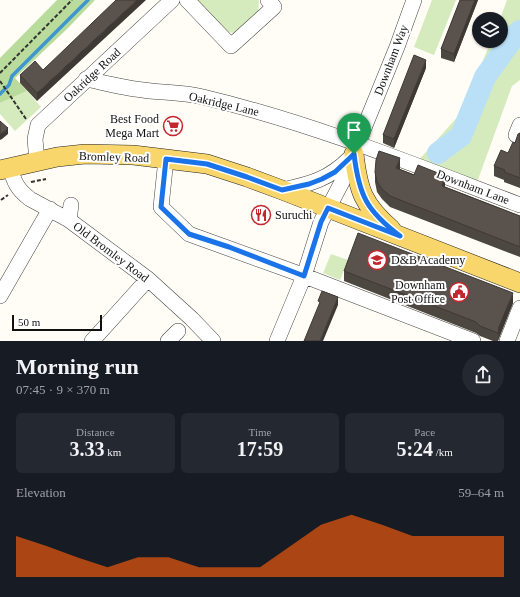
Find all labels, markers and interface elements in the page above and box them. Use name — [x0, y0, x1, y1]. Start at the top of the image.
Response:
map controls — [472, 12, 508, 48]
button: layers — [472, 12, 508, 48]
street label: Downham Way — [371, 23, 411, 97]
street label: Oakridge Road — [61, 45, 123, 105]
street label: Oakridge Lane — [188, 89, 260, 119]
place label: Best Food Mega Mart — [105, 112, 160, 140]
pin — [337, 113, 371, 154]
supermarket icon: Best Food Mega Mart — [162, 115, 184, 137]
icon: arrive — [343, 119, 365, 141]
street label: Bromley Road — [79, 149, 149, 165]
street label: Downham Lane — [435, 167, 511, 207]
restaurant icon: Suruchi — [250, 204, 272, 226]
place label: Suruchi — [275, 208, 313, 222]
street label: Old Bromley Road — [70, 219, 152, 285]
school or university icon: D&B Academy — [366, 249, 388, 271]
place label: D&B Academy — [391, 253, 465, 267]
place label: Downham Post Office — [391, 278, 446, 306]
public building icon: Downham Post Office — [448, 281, 470, 303]
scale bar — [12, 313, 102, 332]
text: 50 m — [18, 316, 40, 328]
text: Morning run — [16, 354, 139, 379]
button: share — [462, 354, 504, 396]
text: 07:45 · 9 × 370 m — [16, 382, 110, 397]
text: Distance — [76, 426, 115, 438]
text: Time — [249, 426, 271, 438]
text: Pace — [414, 426, 435, 438]
text: 3.33 — [69, 438, 104, 460]
text: 17:59 — [237, 438, 283, 460]
text: 5:24 — [396, 438, 433, 460]
text: km — [104, 446, 121, 458]
text: /km — [433, 446, 453, 458]
text: Elevation — [16, 485, 66, 500]
text: 59–64 m — [458, 485, 504, 500]

